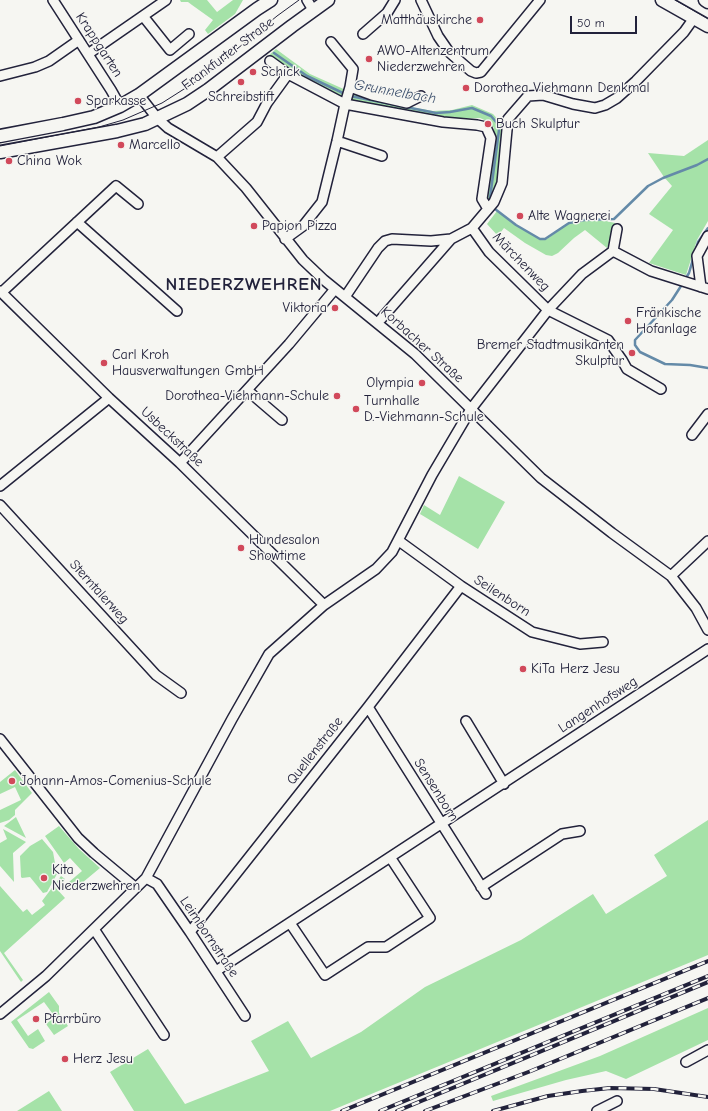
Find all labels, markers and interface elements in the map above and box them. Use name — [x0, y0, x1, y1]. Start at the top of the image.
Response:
scale bar — [572, 8, 639, 34]
street label: Krappgarten — [72, 9, 126, 81]
place label: Matthäuskirche — [381, 12, 472, 28]
street label: Frankfurter Straße — [179, 14, 277, 94]
marker: Matthäuskirche — [475, 15, 485, 25]
text: 50 m — [577, 16, 605, 30]
place label: AWO-Altenzentrum Niederzwehren — [377, 43, 489, 76]
marker: AWO-Altenzentrum Niederzwehren — [364, 54, 374, 64]
place label: Schick — [261, 64, 300, 80]
marker: Schick — [248, 67, 258, 77]
water label: Grunnelbach — [353, 76, 437, 108]
marker: Schreibstift — [236, 77, 246, 87]
place label: Dorothea Viehmann Denkmal — [474, 80, 650, 96]
marker: Dorothea Viehmann Denkmal — [461, 83, 471, 93]
place label: Schreibstift — [208, 89, 274, 105]
place label: Sparkasse — [86, 93, 146, 109]
marker: Sparkasse — [73, 96, 83, 106]
place label: Buch Skulptur — [496, 116, 580, 132]
marker: Buch Skulptur — [483, 119, 493, 129]
place label: Marcello — [129, 137, 180, 153]
marker: Marcello — [116, 140, 126, 150]
place label: China Wok — [17, 153, 82, 169]
marker: China Wok — [4, 156, 14, 166]
place label: Alte Wagnerei — [528, 208, 611, 224]
marker: Alte Wagnerei — [515, 211, 525, 221]
place label: Papion Pizza — [262, 218, 337, 234]
marker: Papion Pizza — [249, 221, 259, 231]
street label: Märchenweg — [489, 229, 553, 295]
district label: NIEDERZWEHREN — [165, 274, 323, 296]
place label: Viktoria — [283, 300, 327, 316]
marker: Viktoria — [330, 303, 340, 313]
street label: Korbacher Straße — [377, 303, 467, 387]
place label: Fränkische Hofanlage — [636, 305, 701, 338]
marker: Fränkische Hofanlage — [623, 316, 633, 326]
place label: Bremer Stadtmusikanten Skulptur — [477, 337, 624, 370]
place label: Carl Kroh Hausverwaltungen GmbH — [112, 347, 264, 380]
marker: Bremer Stadtmusikanten Skulptur — [627, 348, 637, 358]
marker: Carl Kroh Hausverwaltungen GmbH — [99, 358, 109, 368]
place label: Olympia — [366, 375, 414, 391]
marker: Olympia — [417, 378, 427, 388]
place label: Dorothea-Viehmann-Schule — [165, 388, 329, 404]
marker: Dorothea-Viehmann-Schule — [332, 391, 342, 401]
place label: Turnhalle D.-Viehmann-Schule — [364, 393, 484, 426]
street label: Usbeckstraße — [137, 403, 207, 471]
marker: Turnhalle D.-Viehmann-Schule — [351, 404, 361, 414]
place label: Hundesalon Showtime — [249, 532, 320, 564]
marker: Hundesalon Showtime — [236, 543, 246, 553]
street label: Sterntalerweg — [66, 556, 132, 628]
street label: Seilenborn — [471, 572, 533, 620]
place label: KiTa Herz Jesu — [531, 661, 620, 677]
marker: KiTa Herz Jesu — [518, 664, 528, 674]
street label: Langenhofsweg — [555, 673, 641, 737]
street label: Quellenstraße — [283, 714, 347, 788]
street label: Sensenborn — [410, 755, 462, 825]
place label: Johann-Amos-Comenius-Schule — [20, 773, 211, 789]
marker: Johann-Amos-Comenius-Schule — [7, 776, 17, 786]
place label: Kita Niederzwehren — [52, 862, 140, 894]
marker: Kita Niederzwehren — [39, 873, 49, 883]
street label: Leimbornstraße — [176, 894, 242, 980]
place label: Pfarrbüro — [44, 1011, 101, 1027]
marker: Pfarrbüro — [31, 1014, 41, 1024]
place label: Herz Jesu — [73, 1051, 133, 1067]
marker: Herz Jesu — [60, 1054, 70, 1064]

